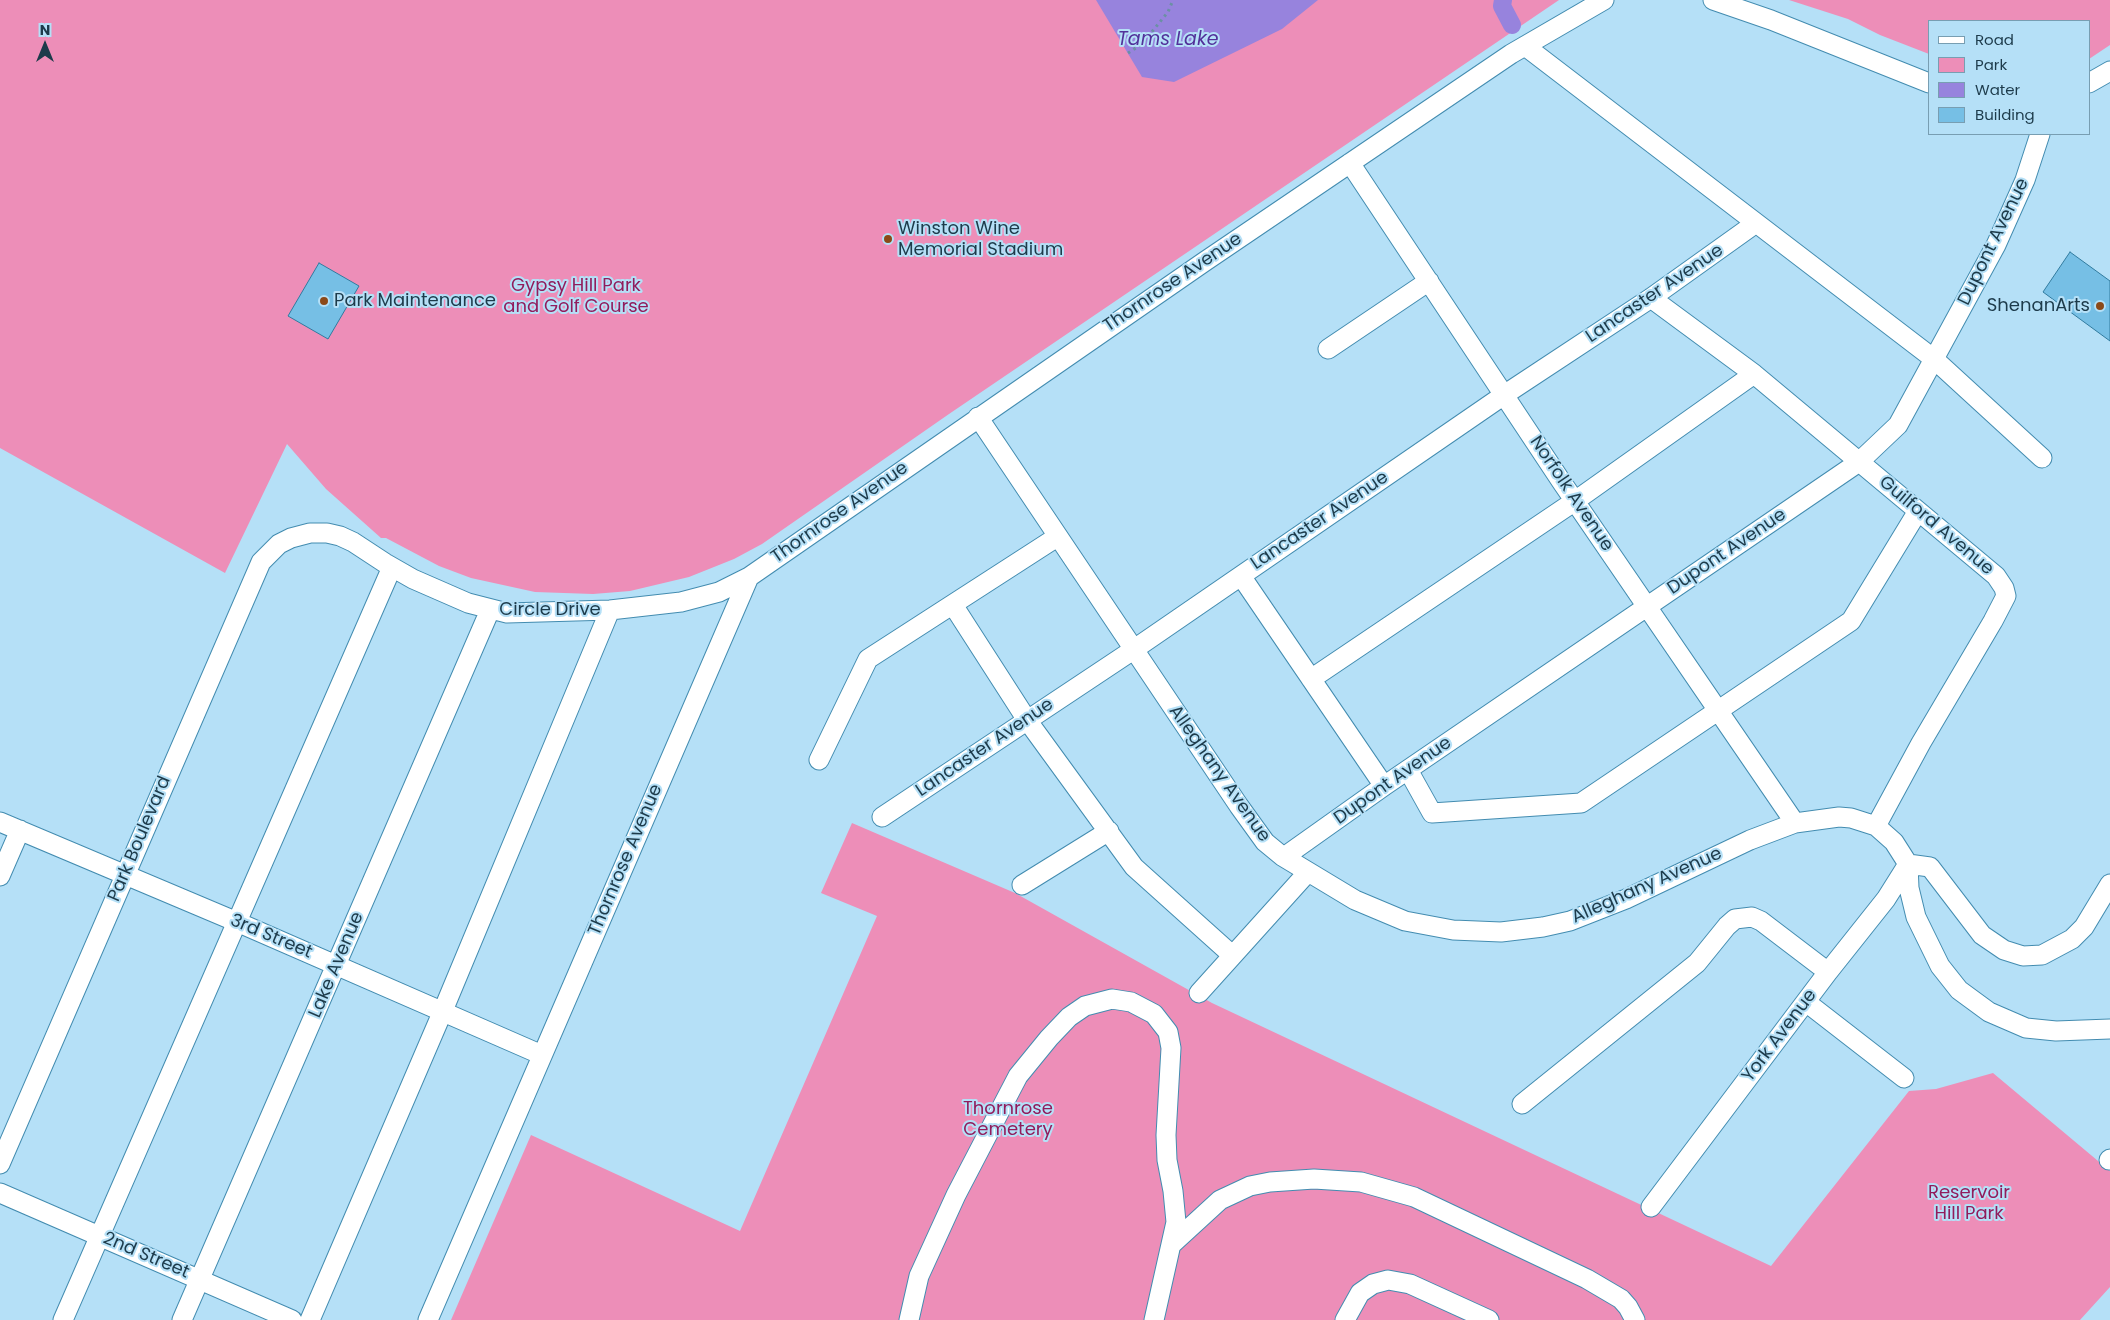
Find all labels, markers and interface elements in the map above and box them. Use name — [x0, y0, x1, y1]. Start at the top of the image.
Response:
north arrow — [20, 20, 70, 70]
text: N — [40, 20, 50, 40]
legend — [1928, 20, 2090, 135]
water label: Tams Lake — [1118, 29, 1218, 51]
text: Road — [1975, 29, 2014, 50]
text: Park — [1975, 54, 2007, 75]
text: Water — [1975, 79, 2020, 100]
text: Building — [1975, 104, 2035, 125]
street label: Dupont Avenue — [1954, 175, 2034, 309]
place label: Winston Wine Memorial Stadium — [898, 218, 1063, 260]
street label: Thornrose Avenue — [1100, 229, 1246, 337]
marker: Winston Wine Memorial Stadium — [882, 233, 894, 245]
street label: Lancaster Avenue — [1582, 240, 1728, 348]
park label: Gypsy Hill Park and Golf Course — [503, 275, 649, 318]
place label: Park Maintenance — [334, 290, 496, 312]
marker: Park Maintenance — [318, 295, 330, 307]
place label: ShenanArts — [1987, 295, 2090, 317]
marker: ShenanArts — [2094, 300, 2106, 312]
street label: Norfolk Avenue — [1524, 432, 1618, 556]
street label: Thornrose Avenue — [767, 458, 913, 568]
street label: Lancaster Avenue — [1247, 467, 1393, 575]
street label: Guilford Avenue — [1874, 472, 1998, 580]
street label: Dupont Avenue — [1664, 504, 1790, 600]
street label: Circle Drive — [499, 599, 601, 621]
street label: Lancaster Avenue — [912, 694, 1058, 802]
street label: Alleghany Avenue — [1164, 701, 1274, 847]
street label: Dupont Avenue — [1330, 732, 1456, 830]
street label: Park Boulevard — [104, 773, 176, 905]
street label: Thornrose Avenue — [584, 781, 668, 939]
street label: Alleghany Avenue — [1569, 843, 1725, 929]
street label: Lake Avenue — [305, 909, 369, 1021]
street label: 3rd Street — [227, 910, 315, 964]
street label: York Avenue — [1738, 985, 1822, 1087]
park label: Thornrose Cemetery — [963, 1098, 1053, 1140]
park label: Reservoir Hill Park — [1928, 1182, 2010, 1224]
street label: 2nd Street — [100, 1228, 192, 1284]

